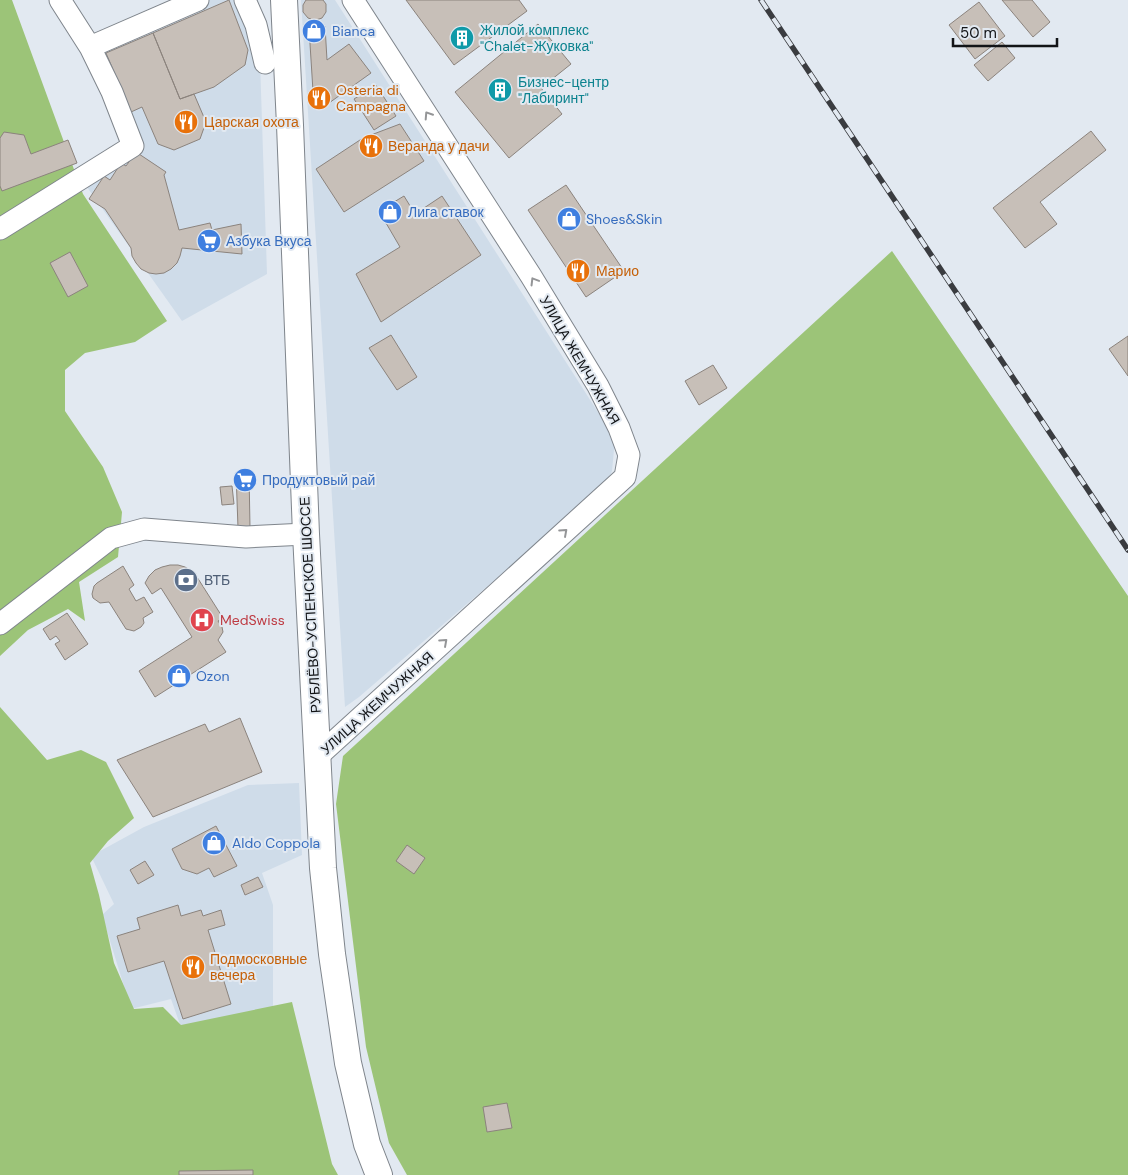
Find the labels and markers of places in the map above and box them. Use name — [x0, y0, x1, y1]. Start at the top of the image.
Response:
shop icon: Bianca — [301, 18, 327, 44]
place label: Жилой комплекс "Chalet-Жуковка" — [480, 21, 593, 55]
place label: Bianca — [332, 22, 375, 40]
building icon: Жилой комплекс "Chalet-Жуковка" — [449, 25, 475, 51]
place label: Бизнес-центр "Лабиринт" — [518, 73, 609, 107]
building icon: Бизнес-центр "Лабиринт" — [487, 77, 513, 103]
place label: Osteria di Campagna — [336, 81, 406, 115]
restaurant icon: Osteria di Campagna — [306, 85, 332, 111]
restaurant icon: Царская охота — [173, 109, 199, 135]
place label: Царская охота — [204, 113, 299, 131]
restaurant icon: Веранда у дачи — [358, 133, 384, 159]
place label: Веранда у дачи — [388, 137, 490, 155]
shop icon: Лига ставок — [377, 199, 403, 225]
place label: Лига ставок — [408, 203, 484, 221]
shop icon: Shoes&Skin — [556, 206, 582, 232]
place label: Shoes&Skin — [586, 210, 662, 228]
supermarket icon: Азбука Вкуса — [196, 228, 222, 254]
place label: Азбука Вкуса — [226, 232, 312, 250]
restaurant icon: Марио — [565, 258, 591, 284]
place label: Марио — [596, 262, 639, 280]
supermarket icon: Продуктовый рай — [232, 467, 258, 493]
place label: Продуктовый рай — [262, 471, 375, 489]
bank icon: ВТБ — [173, 567, 199, 593]
place label: ВТБ — [204, 571, 230, 589]
hospital icon: MedSwiss — [189, 607, 215, 633]
place label: MedSwiss — [220, 611, 285, 629]
shop icon: Ozon — [166, 663, 192, 689]
place label: Ozon — [196, 667, 230, 685]
shop icon: Aldo Coppola — [201, 830, 227, 856]
place label: Aldo Coppola — [232, 834, 320, 852]
place label: Подмосковные вечера — [210, 950, 307, 984]
restaurant icon: Подмосковные вечера — [180, 954, 206, 980]

